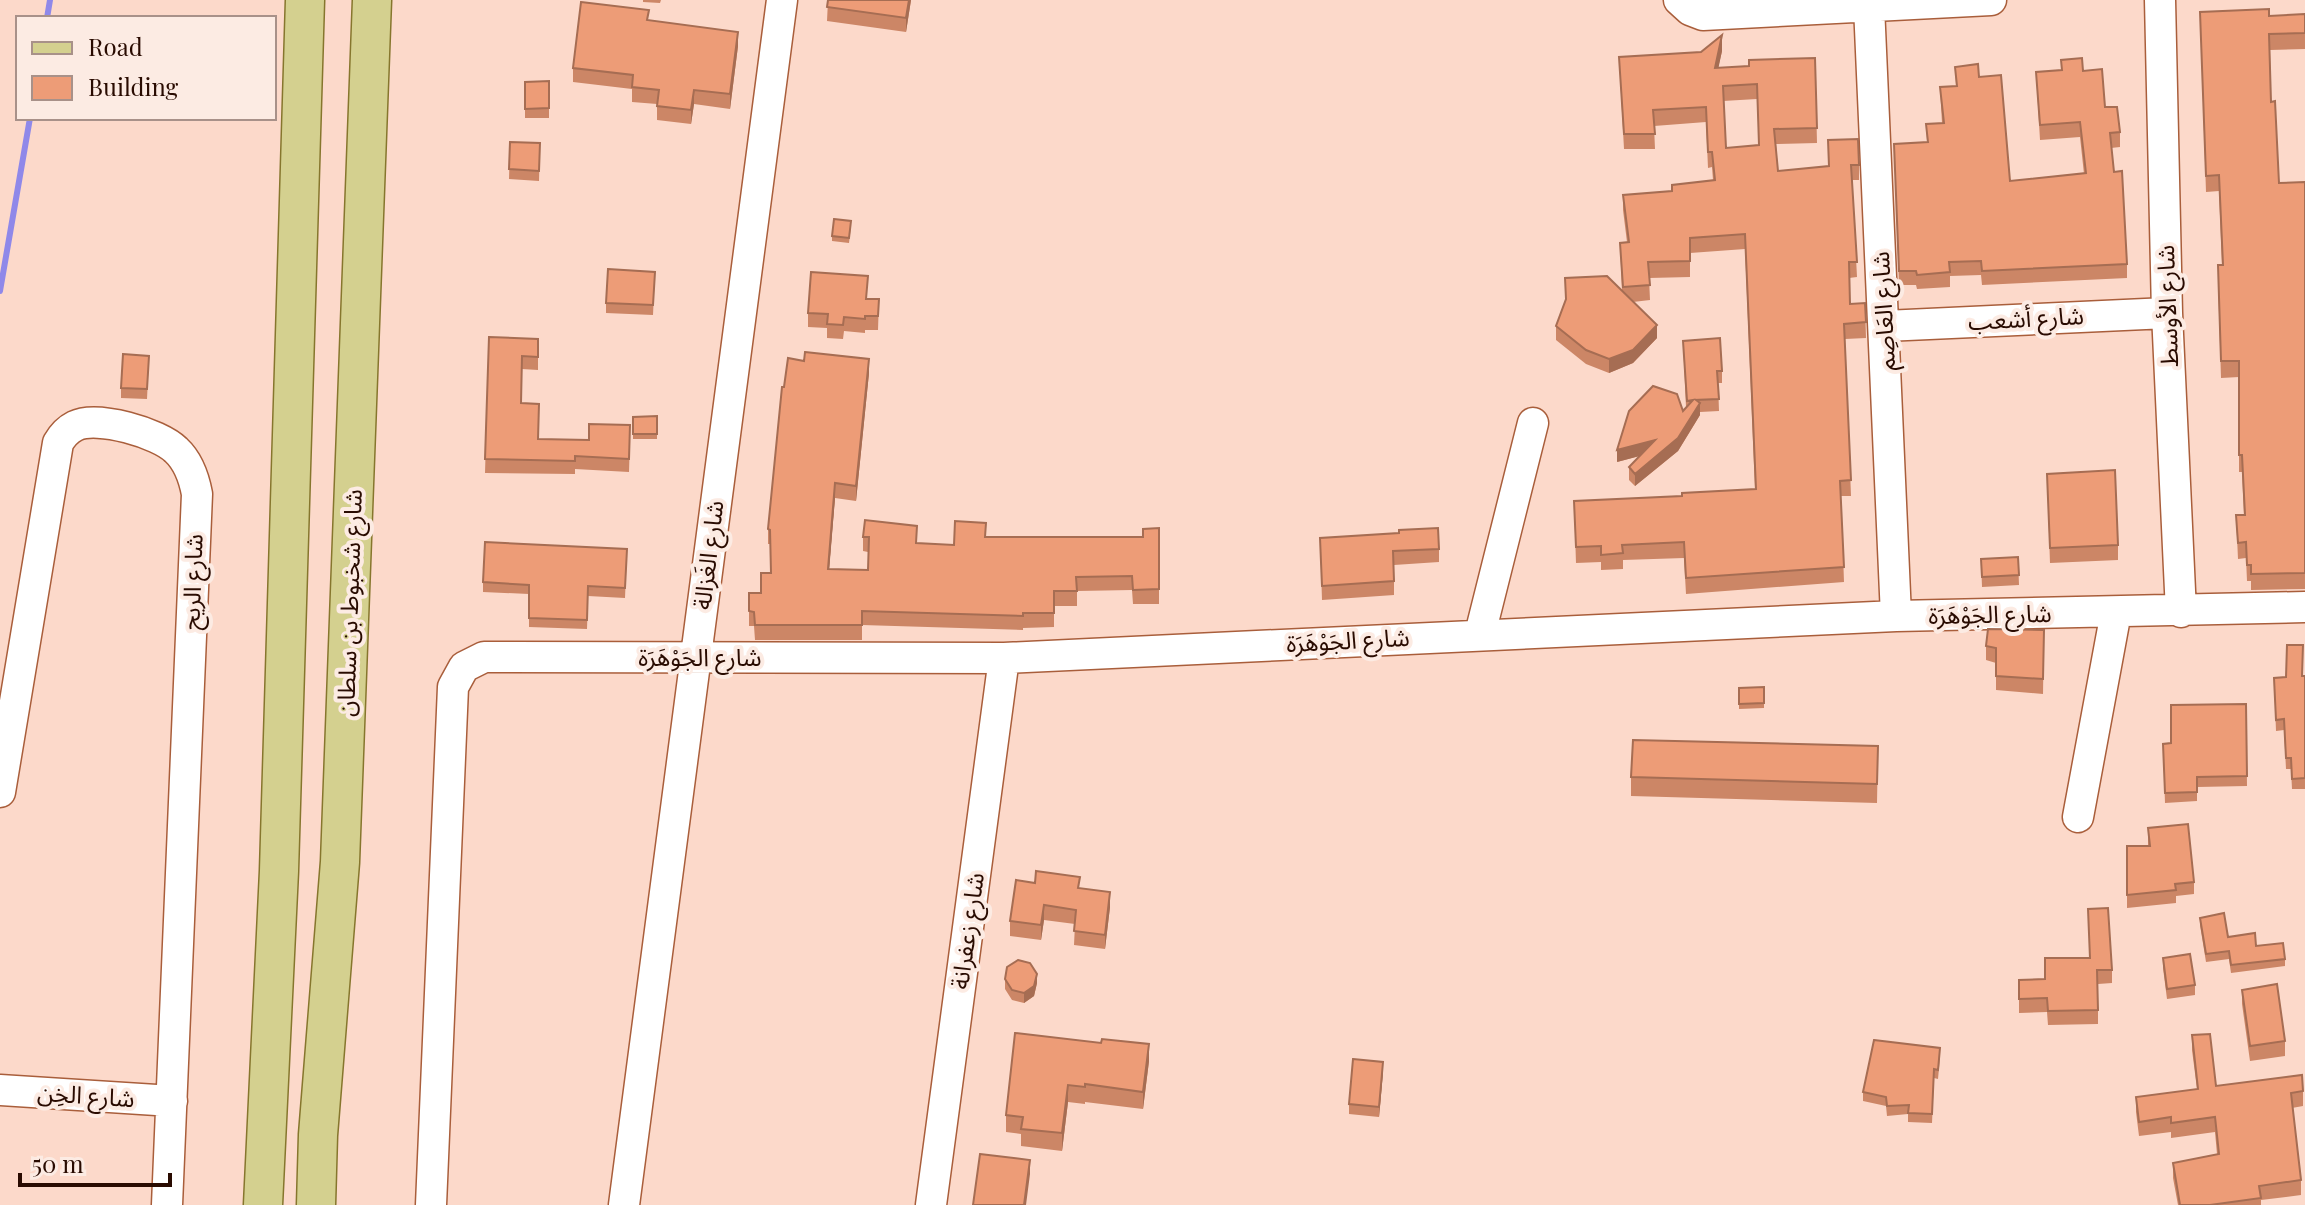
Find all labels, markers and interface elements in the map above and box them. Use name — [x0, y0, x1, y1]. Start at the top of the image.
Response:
legend — [16, 16, 276, 120]
text: Road — [88, 30, 143, 62]
text: Building — [88, 70, 179, 102]
street label: شارع الأوسط — [2148, 244, 2187, 368]
street label: شارع العَاصِم — [1863, 251, 1904, 372]
street label: شارع أشعب — [1967, 298, 2085, 339]
street label: شارع شخبوط بن سلطان — [328, 489, 371, 717]
street label: شارع الغَزالة — [684, 498, 733, 612]
street label: شارع الريح — [173, 533, 212, 631]
street label: شارع الجَوْهَرَة — [1928, 596, 2052, 633]
street label: شارع الجَوْهَرَة — [1285, 620, 1410, 661]
street label: شارع الجَوْهَرَة — [638, 640, 762, 675]
street label: شارع زعفرانة — [942, 870, 993, 992]
street label: شارع الخِن — [36, 1075, 136, 1116]
scale bar — [20, 1137, 170, 1187]
text: 50 m — [32, 1147, 84, 1179]

